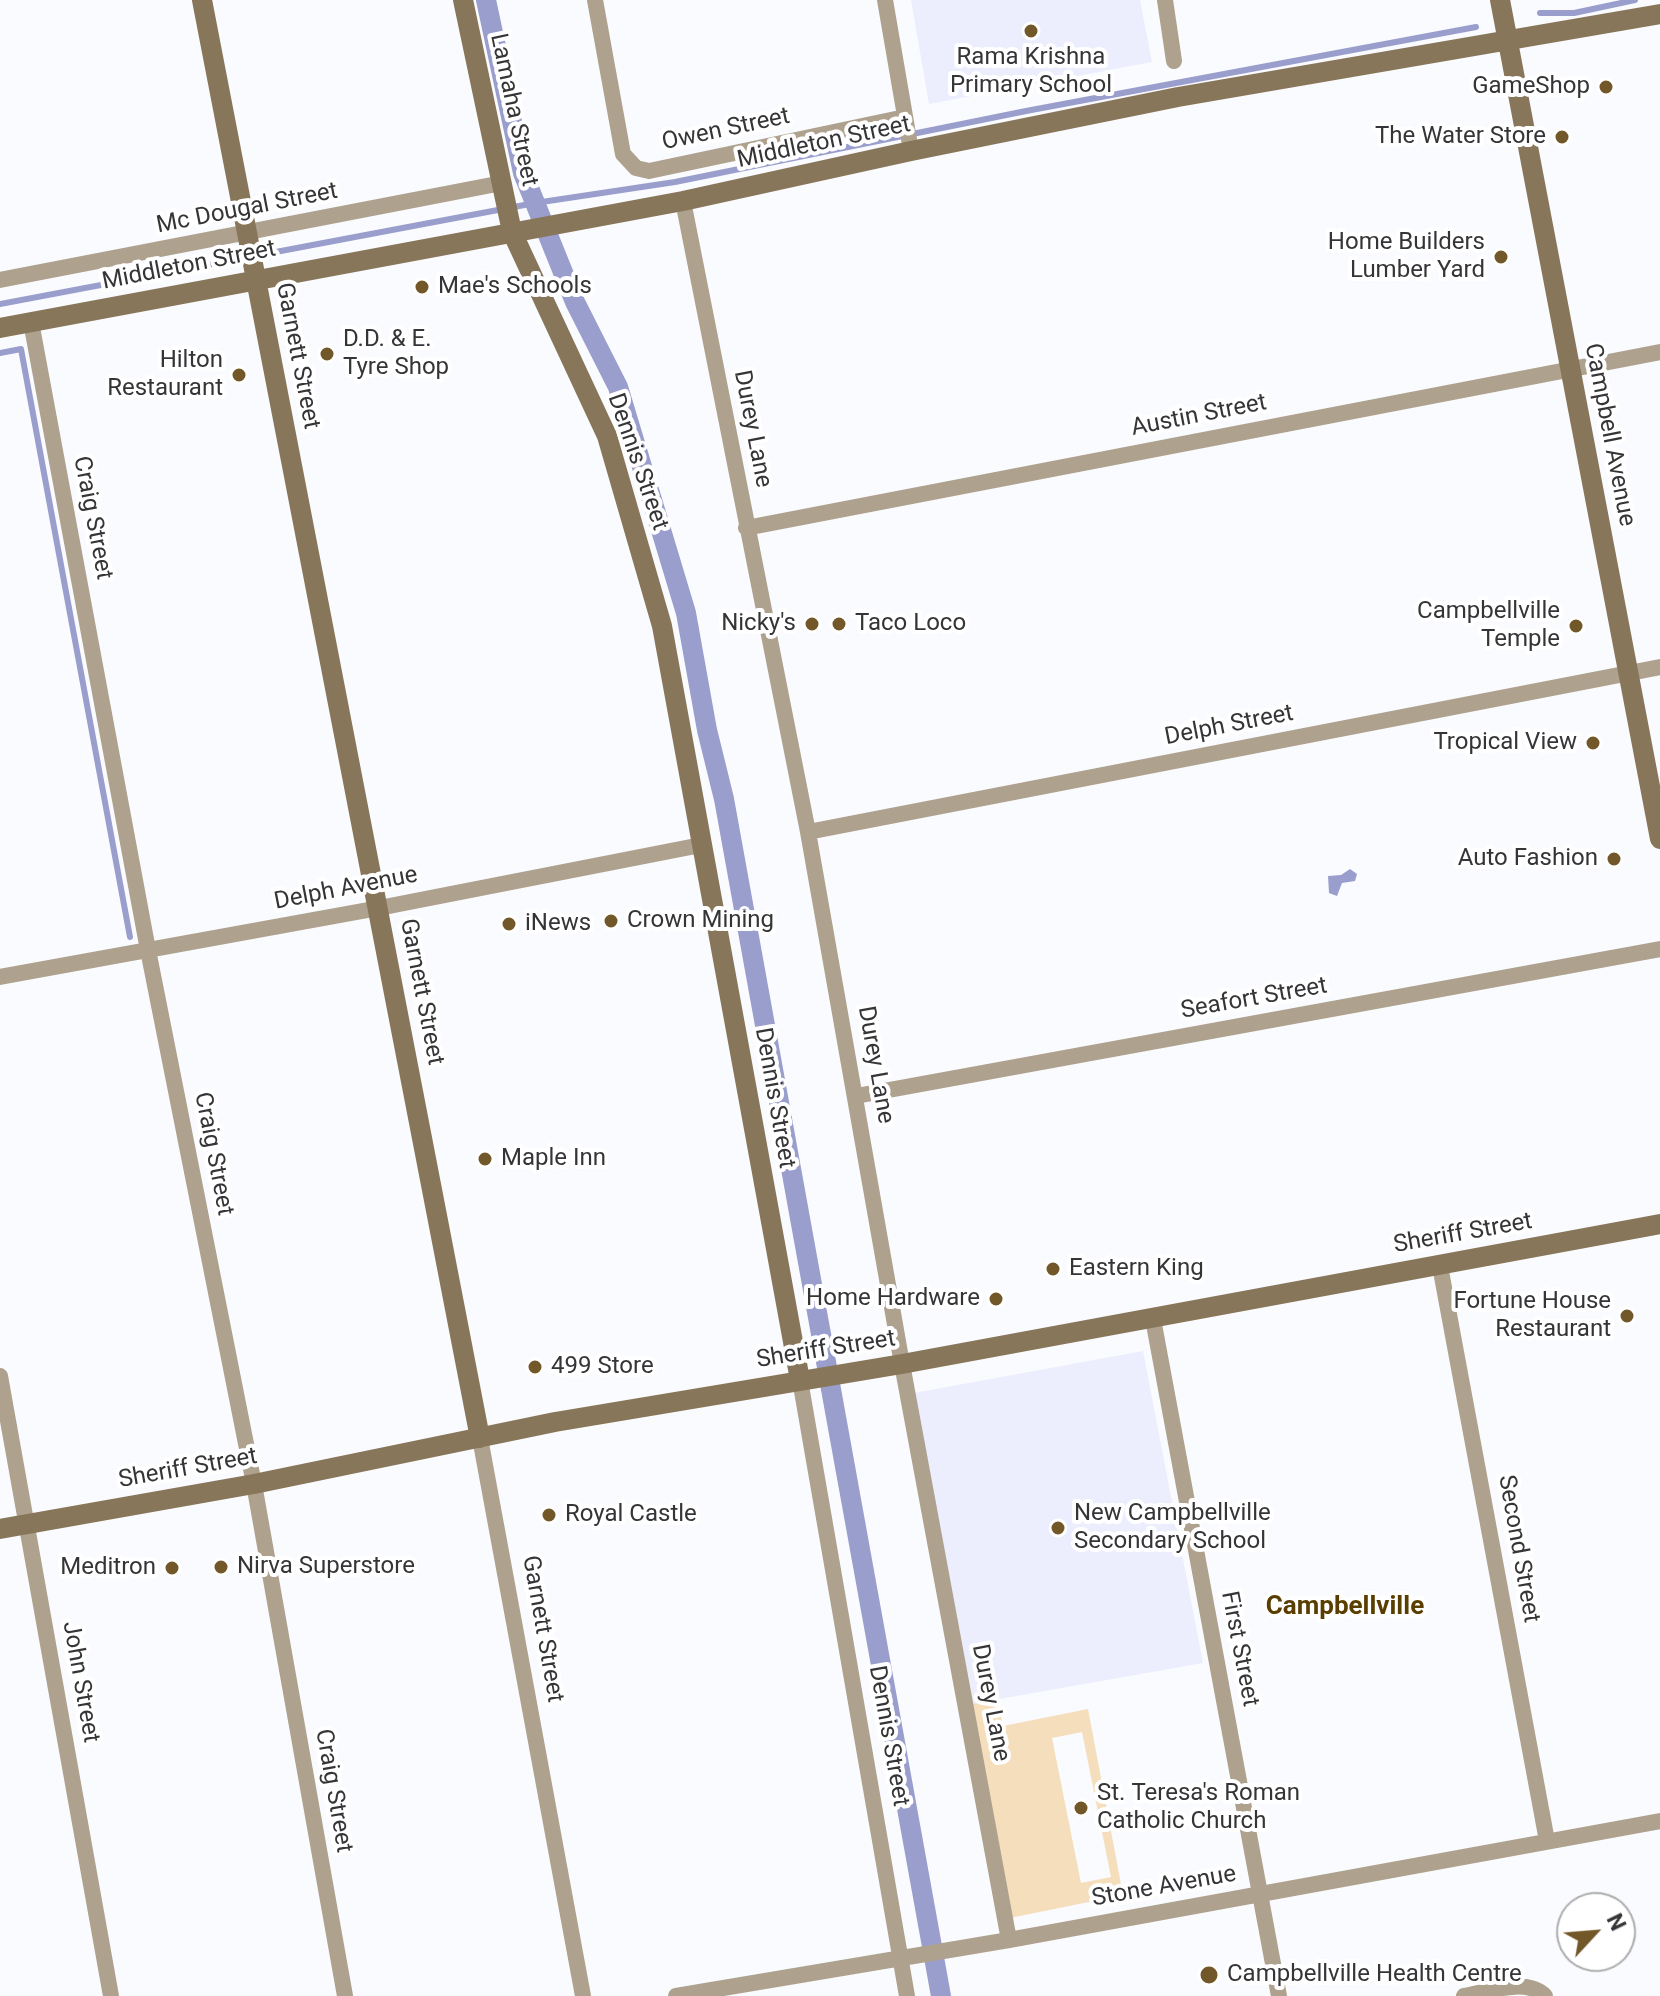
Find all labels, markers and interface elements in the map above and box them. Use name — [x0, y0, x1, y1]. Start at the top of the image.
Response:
marker: Rama Krishna Primary School — [1022, 22, 1040, 40]
street label: Lamaha Street — [483, 31, 543, 189]
place label: Rama Krishna Primary School — [950, 44, 1112, 100]
place label: GameShop — [1472, 73, 1590, 101]
marker: GameShop — [1597, 78, 1615, 96]
street label: Owen Street — [660, 102, 792, 158]
street label: Middleton Street — [735, 111, 913, 175]
place label: The Water Store — [1375, 123, 1546, 151]
marker: The Water Store — [1553, 128, 1571, 146]
street label: Mc Dougal Street — [154, 177, 340, 241]
place label: Home Builders Lumber Yard — [1328, 229, 1485, 285]
street label: Middleton Street — [100, 235, 278, 297]
marker: Home Builders Lumber Yard — [1492, 248, 1510, 266]
place label: Mae's Schools — [438, 273, 592, 301]
marker: Mae's Schools — [413, 278, 431, 296]
street label: Garnett Street — [269, 280, 325, 432]
place label: D.D. & E. Tyre Shop — [343, 326, 449, 382]
street label: Campbell Avenue — [1577, 341, 1641, 529]
marker: D.D. & E. Tyre Shop — [318, 345, 336, 363]
place label: Hilton Restaurant — [107, 347, 223, 403]
marker: Hilton Restaurant — [230, 366, 248, 384]
street label: Durey Lane — [727, 368, 777, 490]
street label: Austin Street — [1129, 389, 1269, 443]
street label: Dennis Street — [600, 390, 674, 534]
street label: Craig Street — [66, 454, 118, 582]
place label: Campbellville Temple — [1417, 598, 1560, 654]
place label: Nicky's — [721, 610, 796, 638]
place label: Taco Loco — [855, 610, 966, 638]
marker: Nicky's — [803, 615, 821, 633]
marker: Taco Loco — [830, 615, 848, 633]
marker: Campbellville Temple — [1567, 617, 1585, 635]
street label: Delph Street — [1162, 699, 1296, 753]
place label: Tropical View — [1433, 729, 1577, 757]
marker: Tropical View — [1584, 734, 1602, 752]
place label: Auto Fashion — [1458, 845, 1598, 873]
marker: Auto Fashion — [1605, 850, 1623, 868]
street label: Delph Avenue — [272, 861, 420, 917]
place label: Crown Mining — [627, 907, 774, 935]
place label: iNews — [525, 910, 591, 938]
marker: Crown Mining — [602, 912, 620, 930]
marker: iNews — [500, 915, 518, 933]
street label: Garnett Street — [393, 916, 449, 1068]
street label: Seafort Street — [1179, 972, 1329, 1026]
street label: Durey Lane — [851, 1004, 899, 1126]
street label: Dennis Street — [747, 1025, 801, 1171]
street label: Craig Street — [187, 1090, 239, 1218]
place label: Maple Inn — [501, 1145, 606, 1173]
marker: Maple Inn — [476, 1150, 494, 1168]
street label: Sheriff Street — [1392, 1208, 1534, 1260]
place label: Eastern King — [1069, 1255, 1204, 1283]
marker: Eastern King — [1044, 1260, 1062, 1278]
place label: Home Hardware — [806, 1285, 980, 1313]
place label: Fortune House Restaurant — [1453, 1288, 1611, 1344]
marker: Home Hardware — [987, 1290, 1005, 1308]
marker: Fortune House Restaurant — [1618, 1307, 1636, 1325]
street label: Sheriff Street — [755, 1325, 897, 1375]
place label: 499 Store — [551, 1353, 654, 1381]
marker: 499 Store — [526, 1358, 544, 1376]
street label: Sheriff Street — [117, 1443, 259, 1495]
street label: Second Street — [1491, 1473, 1545, 1625]
place label: New Campbellville Secondary School — [1074, 1500, 1271, 1556]
place label: Royal Castle — [565, 1501, 697, 1529]
marker: Royal Castle — [540, 1506, 558, 1524]
marker: New Campbellville Secondary School — [1049, 1519, 1067, 1537]
place label: Nirva Superstore — [237, 1553, 415, 1581]
street label: Garnett Street — [515, 1553, 569, 1705]
place label: Meditron — [60, 1554, 156, 1582]
marker: Nirva Superstore — [212, 1558, 230, 1576]
marker: Meditron — [163, 1559, 181, 1577]
street label: First Street — [1214, 1589, 1264, 1709]
district label: Campbellville — [1266, 1591, 1424, 1623]
street label: John Street — [55, 1619, 105, 1745]
street label: Durey Lane — [965, 1642, 1015, 1764]
street label: Dennis Street — [861, 1663, 915, 1809]
street label: Craig Street — [308, 1727, 358, 1855]
place label: St. Teresa's Roman Catholic Church — [1097, 1780, 1300, 1836]
marker: St. Teresa's Roman Catholic Church — [1072, 1799, 1090, 1817]
street label: Stone Avenue — [1090, 1860, 1238, 1914]
north arrow — [1556, 1892, 1636, 1972]
text: N — [1602, 1910, 1631, 1935]
place label: Campbellville Health Centre — [1227, 1961, 1522, 1989]
marker: Campbellville Health Centre — [1198, 1964, 1220, 1986]

